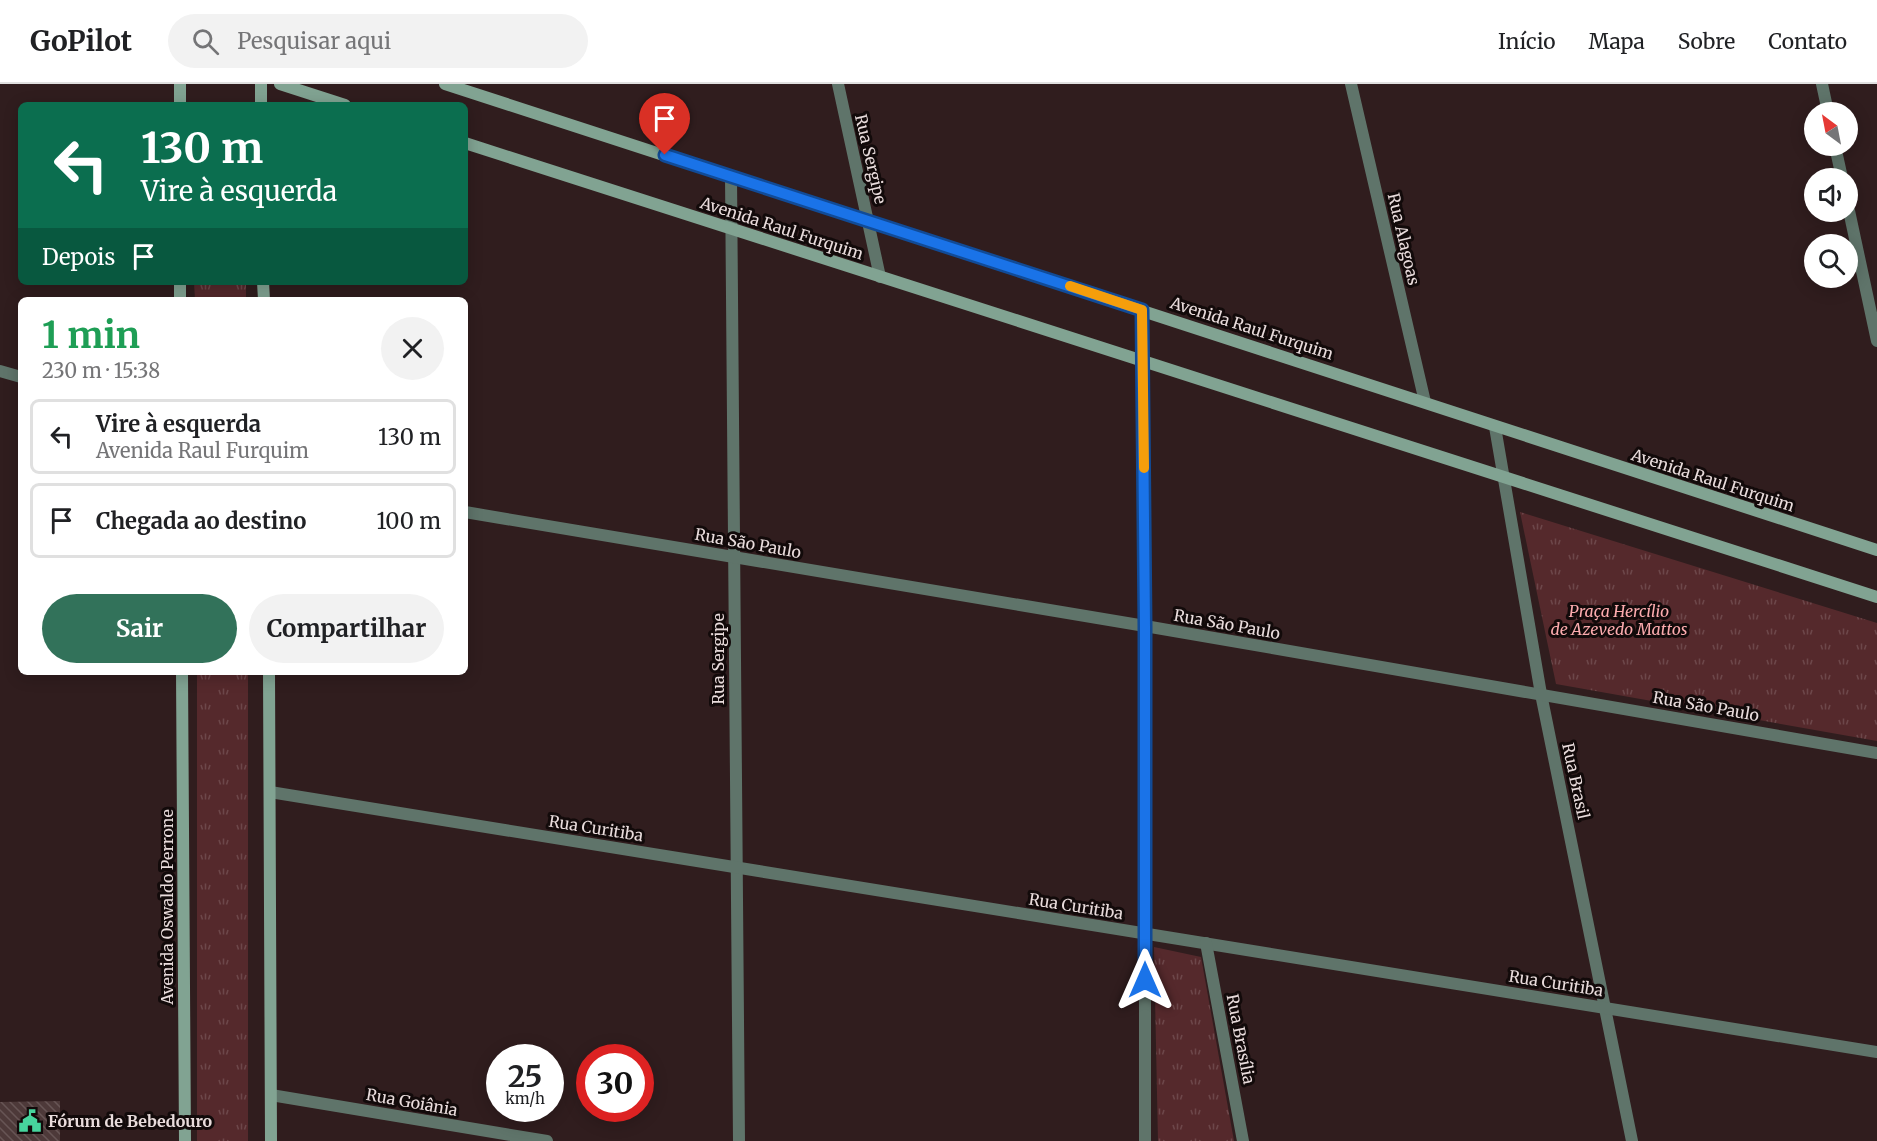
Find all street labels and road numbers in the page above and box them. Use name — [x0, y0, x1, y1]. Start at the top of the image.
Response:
street label: Rua Sergipe — [851, 112, 891, 206]
street label: Rua Alagoas — [1384, 191, 1424, 287]
street label: Avenida Raul Furquim — [697, 192, 866, 264]
street label: Avenida Raul Furquim — [1167, 292, 1336, 364]
street label: Avenida Raul Furquim — [1628, 444, 1797, 516]
street label: Rua São Paulo — [693, 524, 803, 562]
street label: Rua São Paulo — [1172, 605, 1282, 643]
street label: Rua Sergipe — [708, 613, 728, 705]
street label: Rua São Paulo — [1651, 687, 1761, 725]
street label: Rua Brasil — [1558, 741, 1594, 821]
street label: Avenida Oswaldo Perrone — [157, 809, 177, 1006]
street label: Rua Curitiba — [547, 811, 645, 845]
street label: Rua Curitiba — [1027, 889, 1125, 923]
street label: Rua Curitiba — [1507, 966, 1605, 1000]
street label: Rua Brasília — [1222, 992, 1260, 1086]
street label: Rua Goiânia — [365, 1084, 460, 1120]

